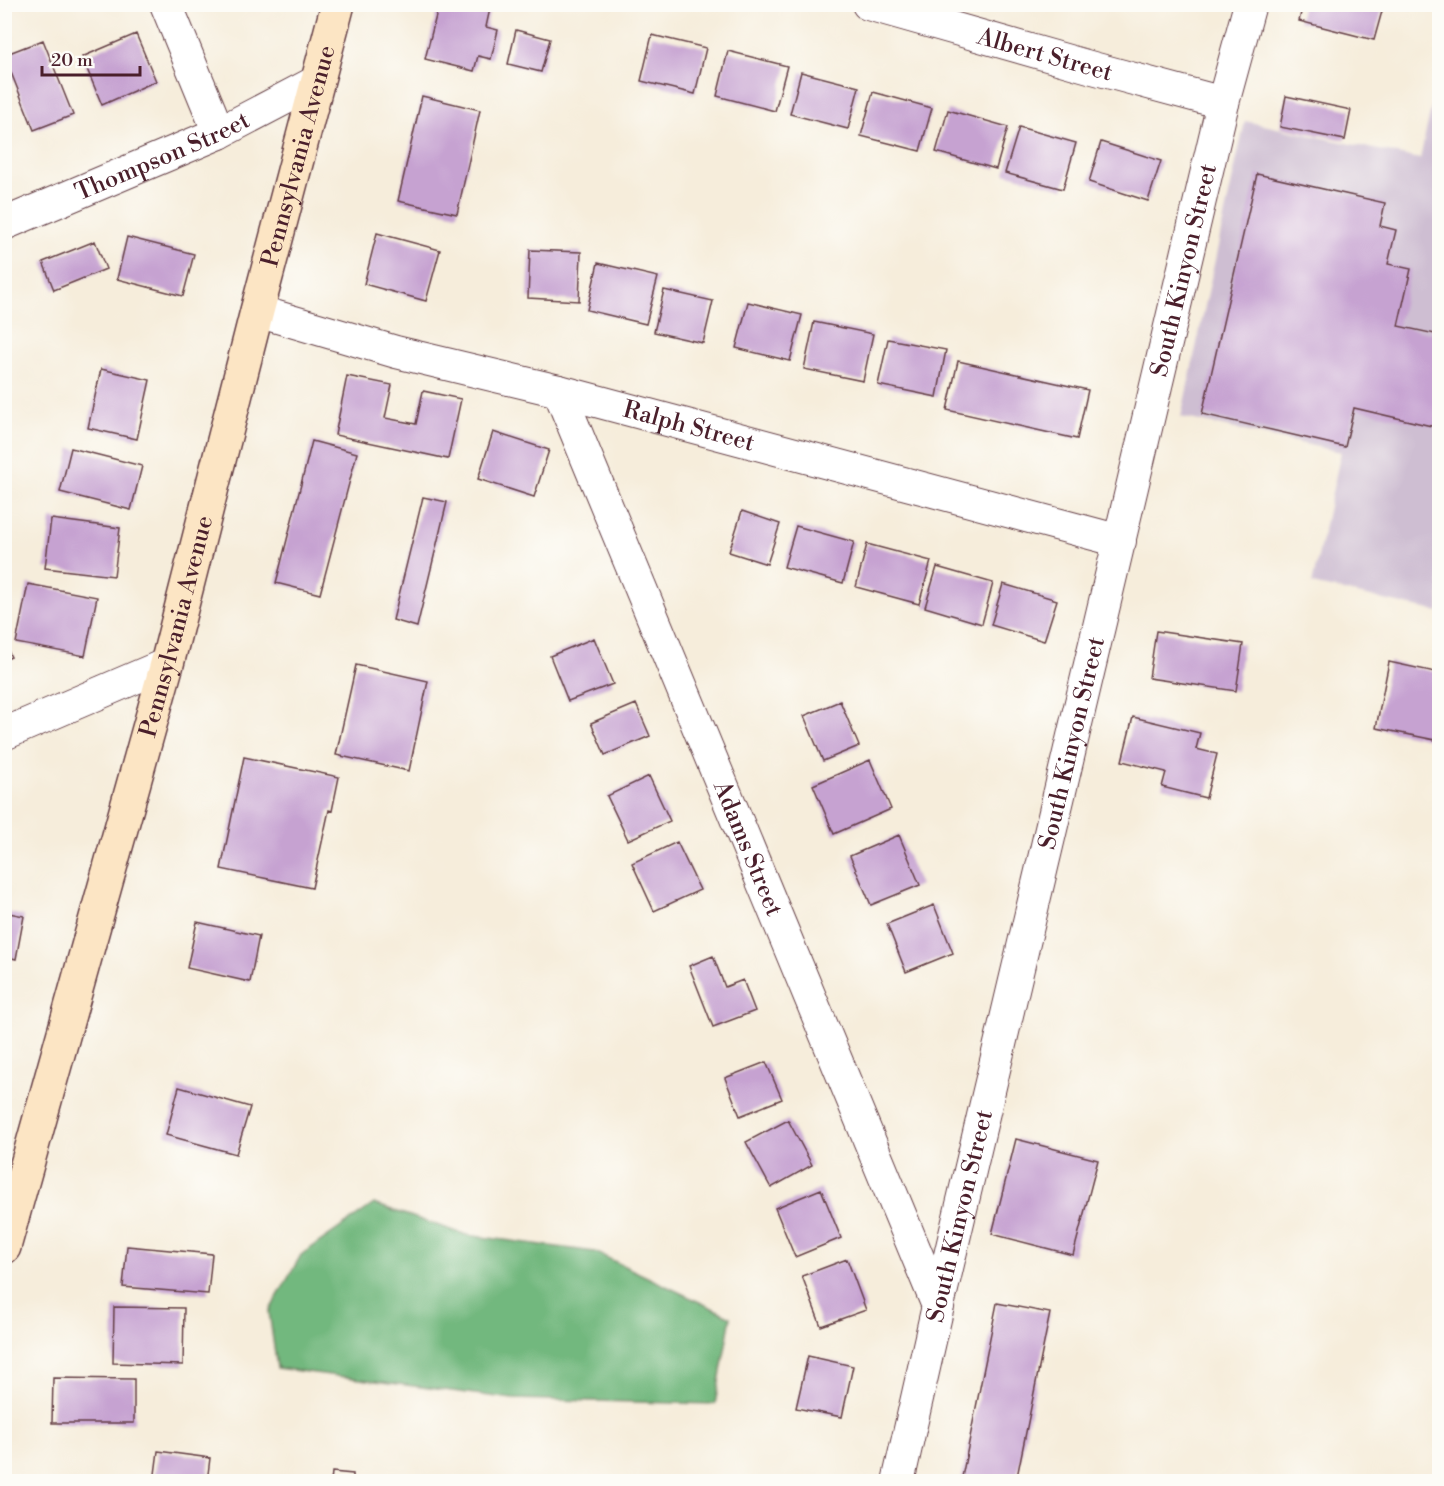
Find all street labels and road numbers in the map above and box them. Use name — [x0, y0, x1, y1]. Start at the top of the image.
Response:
street label: Albert Street — [973, 22, 1116, 89]
street label: Pennsylvania Avenue — [255, 42, 342, 270]
street label: Thompson Street — [71, 105, 255, 208]
street label: South Kinyon Street — [1145, 161, 1224, 380]
street label: Ralph Street — [620, 395, 758, 459]
street label: Pennsylvania Avenue — [133, 513, 220, 741]
street label: South Kinyon Street — [1033, 633, 1112, 853]
street label: Adams Street — [706, 776, 789, 921]
street label: South Kinyon Street — [921, 1106, 1000, 1326]

